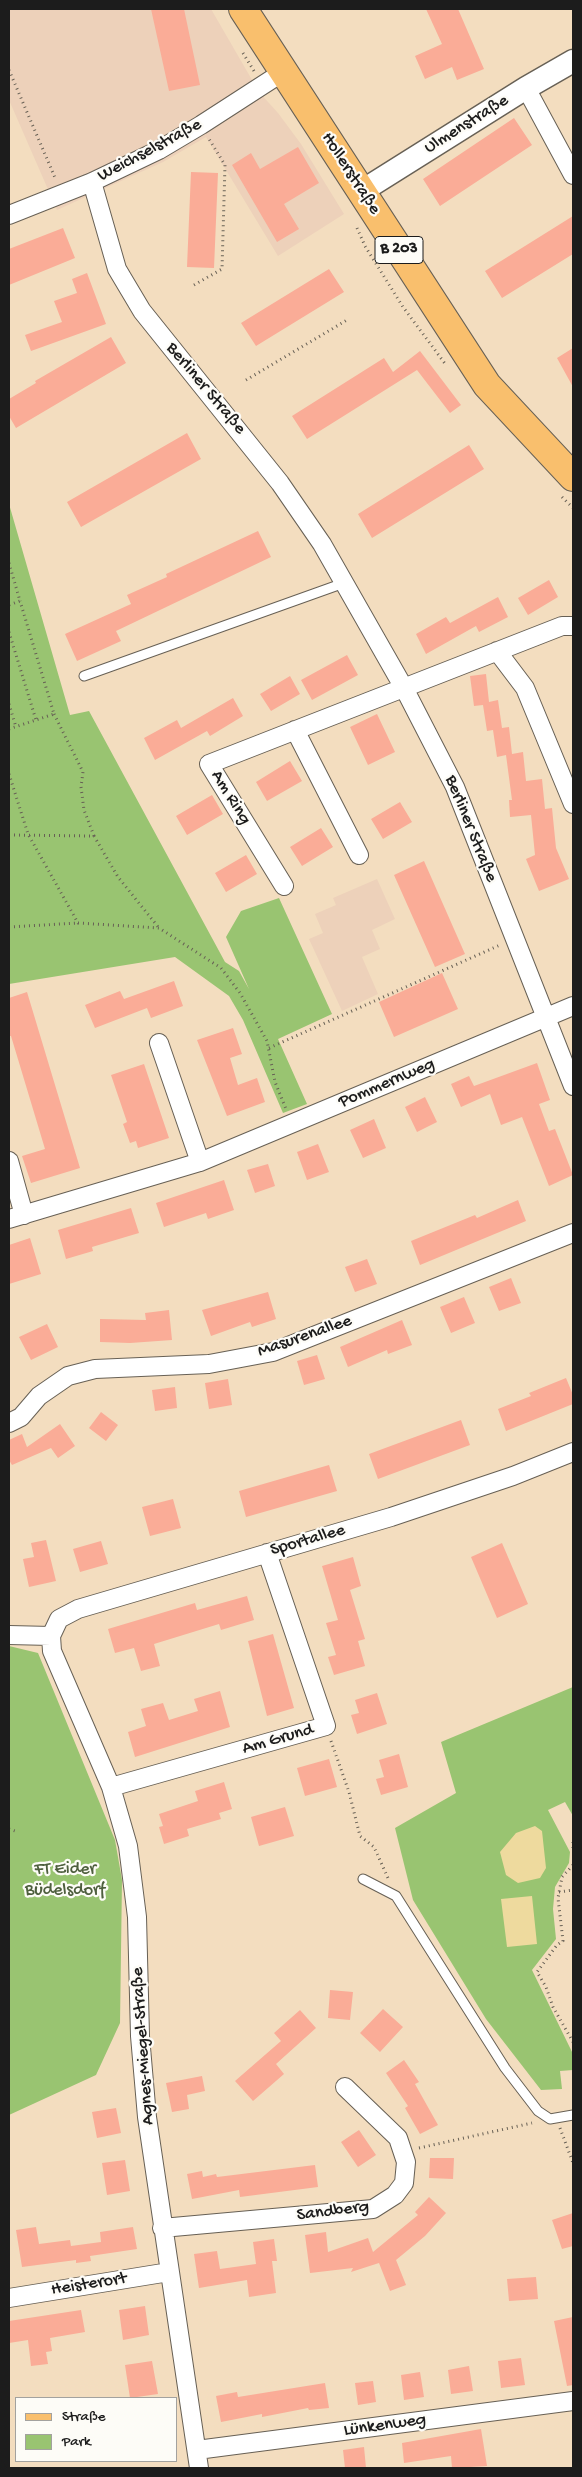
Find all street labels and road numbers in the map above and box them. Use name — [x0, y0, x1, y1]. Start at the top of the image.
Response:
street label: Ulmenstraße — [421, 91, 513, 159]
street label: Weichselstraße — [94, 115, 206, 187]
street label: Hollerstraße — [315, 129, 385, 219]
road number: B 203 — [375, 236, 423, 264]
street label: Berliner Straße — [160, 339, 250, 439]
street label: Am Ring — [205, 767, 255, 829]
street label: Berliner Straße — [439, 772, 501, 886]
street label: Pommernweg — [336, 1054, 438, 1114]
street label: Masurenallee — [255, 1311, 355, 1363]
street label: Sportallee — [268, 1520, 348, 1562]
street label: Am Grund — [240, 1720, 316, 1760]
street label: Agnes-Miegel-Straße — [128, 1966, 160, 2126]
street label: Sandberg — [296, 2197, 370, 2227]
street label: Heisterort — [50, 2268, 128, 2302]
street label: Lünkenweg — [342, 2410, 428, 2442]

